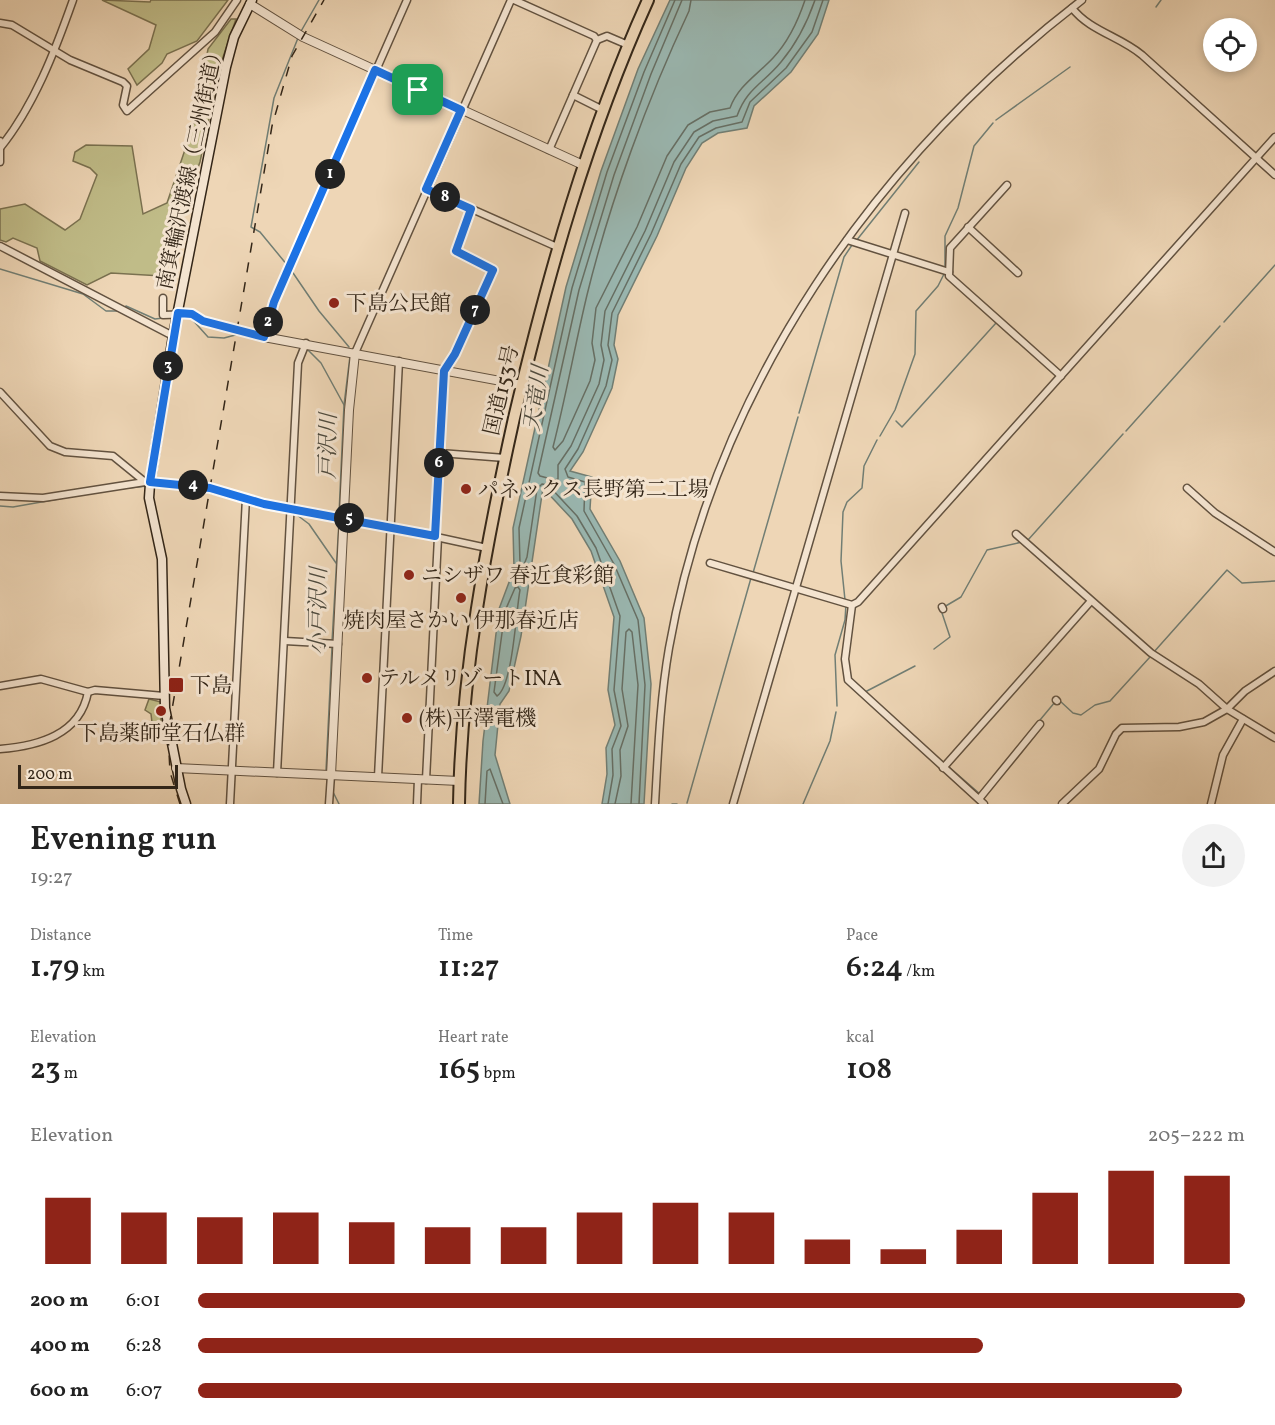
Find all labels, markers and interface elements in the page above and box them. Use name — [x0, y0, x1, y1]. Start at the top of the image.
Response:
map controls — [1203, 18, 1257, 72]
button: locate — [1203, 18, 1257, 72]
street label: 南箕輪沢渡線（三州街道） — [151, 40, 232, 293]
pin — [392, 64, 443, 115]
icon: arrive — [401, 73, 434, 106]
pin: 1 — [315, 159, 345, 189]
text: 1 — [327, 163, 333, 185]
pin: 8 — [430, 182, 460, 212]
text: 8 — [441, 186, 449, 208]
place label: 下島公民館 — [346, 290, 451, 319]
pin: 7 — [460, 295, 490, 325]
marker: 下島公民館 — [327, 296, 341, 310]
text: 7 — [471, 299, 479, 321]
pin: 2 — [253, 307, 283, 337]
text: 2 — [264, 311, 272, 333]
street label: 国道153号 — [478, 342, 527, 438]
pin: 3 — [153, 351, 183, 381]
text: 3 — [164, 355, 172, 377]
water label: 天竜川 — [518, 362, 558, 433]
water label: 戸沢川 — [313, 411, 346, 479]
pin: 6 — [424, 448, 454, 478]
text: 6 — [435, 452, 443, 474]
pin: 4 — [178, 470, 208, 500]
text: 4 — [188, 474, 198, 496]
place label: パネックス長野第二工場 — [478, 476, 709, 505]
marker: パネックス長野第二工場 — [459, 482, 473, 496]
pin: 5 — [334, 503, 364, 533]
text: 5 — [345, 507, 353, 529]
place label: ニシザワ 春近食彩館 — [421, 562, 614, 591]
water label: 小戸沢川 — [303, 565, 336, 655]
marker: ニシザワ 春近食彩館 — [402, 568, 416, 582]
marker: 焼肉屋さかい 伊那春近店 — [454, 591, 468, 605]
place label: 焼肉屋さかい 伊那春近店 — [343, 607, 579, 636]
place label: テルメリゾートINA — [379, 665, 562, 694]
marker: テルメリゾートINA — [360, 671, 374, 685]
place label: 下島 — [190, 672, 232, 701]
marker: 下島 — [167, 676, 185, 694]
marker: 下島薬師堂石仏群 — [154, 704, 168, 718]
place label: (株)平澤電機 — [419, 705, 536, 734]
marker: (株)平澤電機 — [400, 711, 414, 725]
place label: 下島薬師堂石仏群 — [77, 720, 245, 749]
scale bar — [18, 762, 178, 790]
text: 200 m — [27, 764, 72, 786]
text: Evening run — [30, 818, 217, 864]
button: share — [1182, 824, 1245, 887]
text: 19:27 — [30, 864, 73, 892]
text: Distance — [30, 925, 91, 947]
text: Time — [438, 925, 473, 947]
text: Pace — [846, 925, 878, 947]
text: 1.79 — [30, 947, 79, 989]
text: 11:27 — [438, 947, 499, 989]
text: 6:24 — [846, 947, 903, 989]
text: km — [79, 961, 105, 983]
text: /km — [903, 961, 935, 983]
text: Elevation — [30, 1027, 97, 1049]
text: Heart rate — [438, 1027, 509, 1049]
text: kcal — [846, 1027, 874, 1049]
text: 23 — [30, 1049, 61, 1091]
text: 165 — [438, 1049, 480, 1091]
text: 108 — [846, 1049, 892, 1091]
text: m — [61, 1063, 78, 1085]
text: bpm — [480, 1063, 516, 1085]
text: Elevation — [30, 1122, 113, 1150]
text: 205–222 m — [1148, 1122, 1245, 1150]
text: 200 m — [30, 1287, 88, 1315]
text: 6:01 — [126, 1287, 161, 1315]
text: 400 m — [30, 1332, 90, 1360]
text: 6:28 — [126, 1332, 162, 1360]
text: 600 m — [30, 1377, 89, 1405]
text: 6:07 — [126, 1377, 163, 1405]

